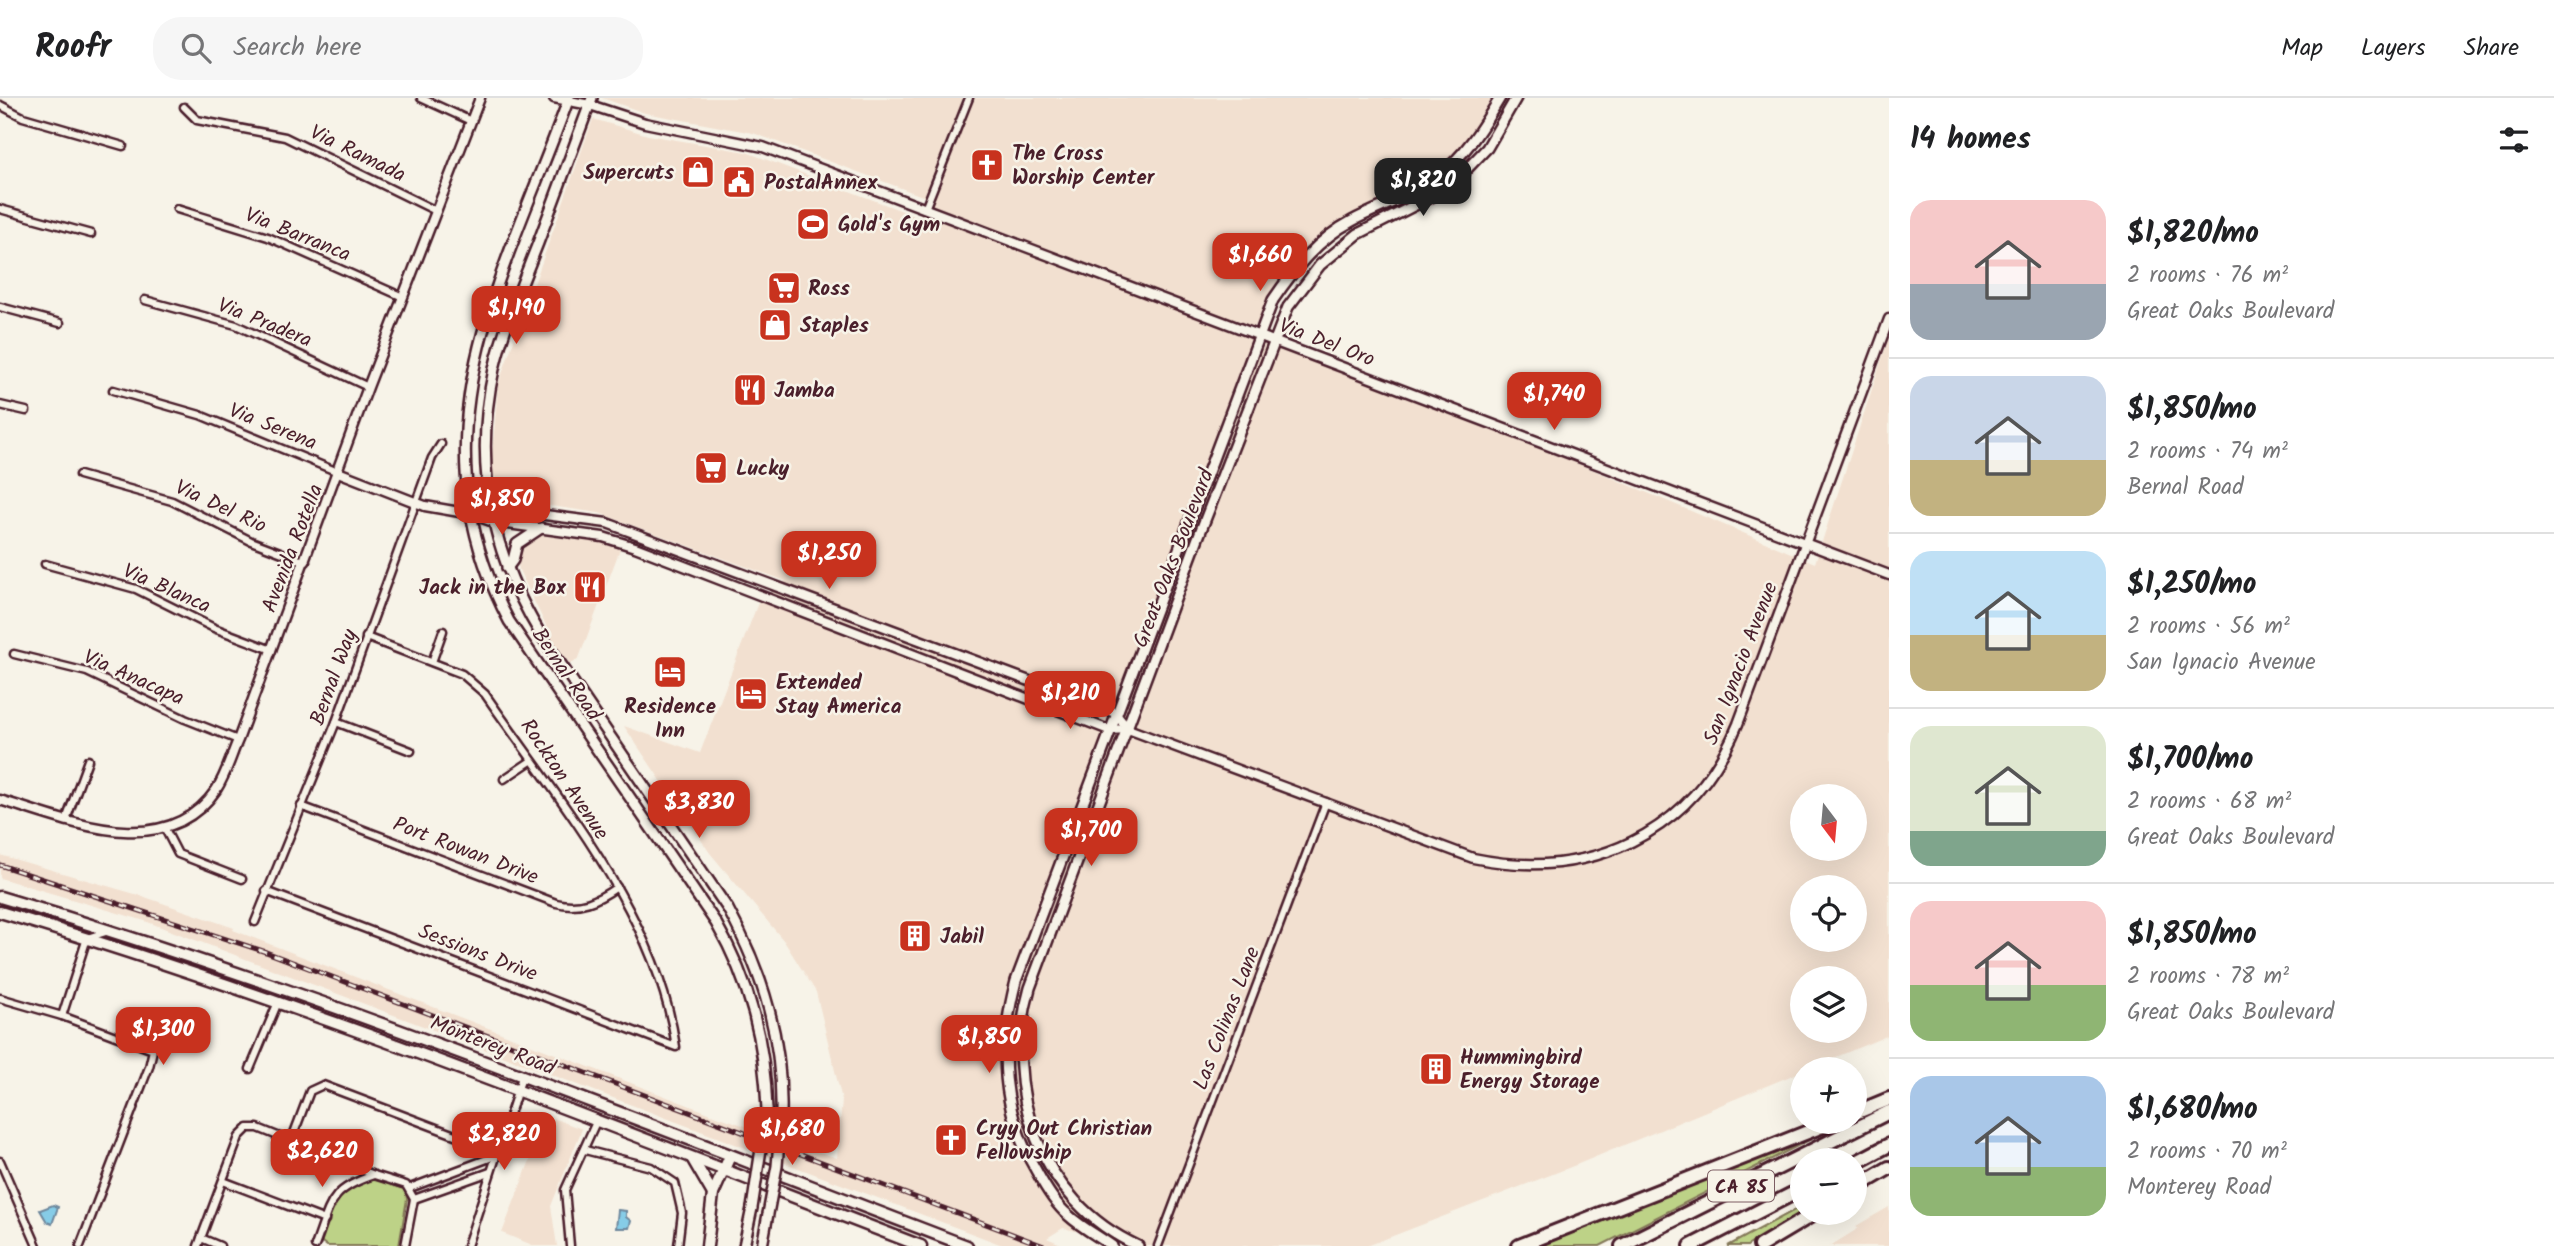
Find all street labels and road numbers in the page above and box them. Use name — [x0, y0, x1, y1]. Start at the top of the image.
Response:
street label: Via Ramada — [304, 117, 411, 192]
street label: Via Barranca — [239, 199, 355, 272]
street label: Via Pradera — [212, 289, 317, 357]
street label: Via Del Oro — [1274, 310, 1379, 377]
street label: Via Serena — [223, 395, 321, 460]
street label: Great Oaks Boulevard — [1125, 464, 1224, 653]
street label: Via Del Rio — [169, 472, 272, 543]
street label: Avenida Rotella — [254, 479, 333, 618]
street label: Via Blanca — [117, 555, 216, 623]
street label: San Ignacio Avenue — [1695, 577, 1788, 750]
street label: Bernal Road — [522, 621, 609, 729]
street label: Bernal Way — [302, 625, 367, 730]
street label: Via Anacapa — [78, 641, 189, 715]
street label: Rockton Avenue — [511, 713, 617, 848]
street label: Port Rowan Drive — [388, 808, 544, 895]
street label: Sessions Drive — [413, 916, 542, 991]
street label: Las Colinas Lane — [1185, 941, 1270, 1095]
street label: Monterey Road — [425, 1007, 560, 1086]
road number: CA 85 — [1708, 1170, 1774, 1202]

